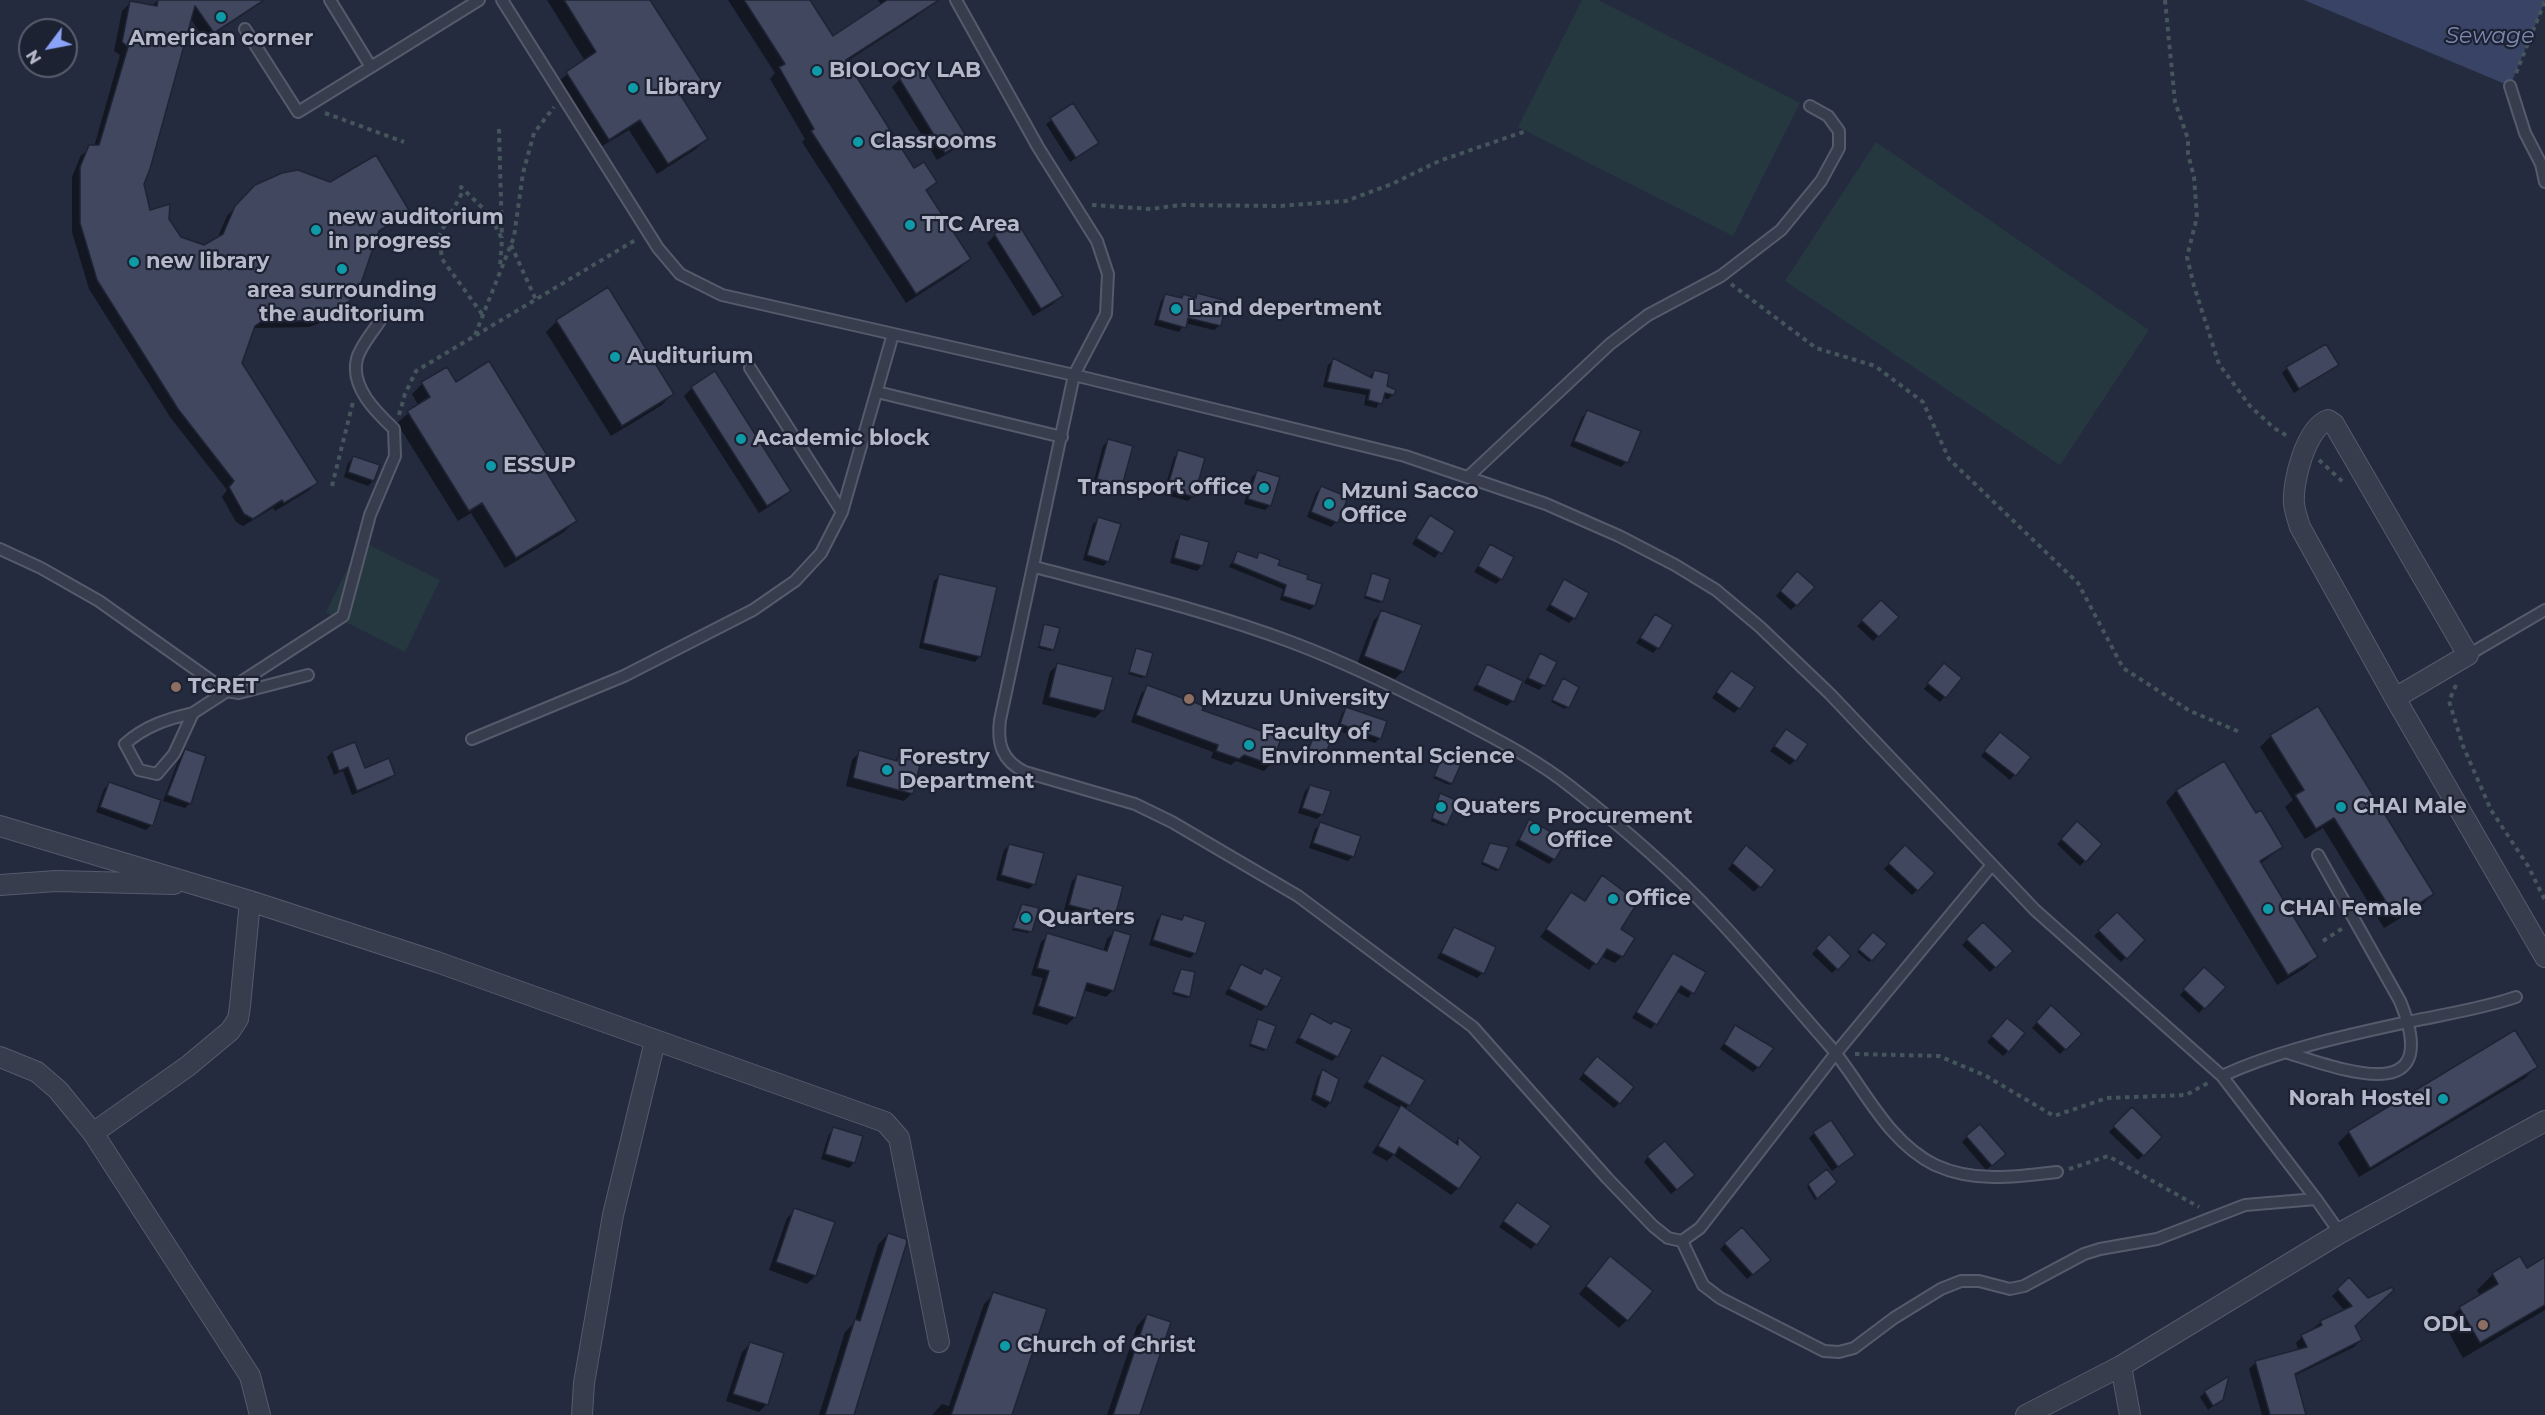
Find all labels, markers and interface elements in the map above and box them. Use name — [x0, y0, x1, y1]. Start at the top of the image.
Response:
marker: American corner — [214, 10, 228, 24]
north arrow — [18, 18, 78, 78]
water label: Sewage — [2446, 24, 2534, 50]
place label: American corner — [129, 26, 313, 52]
text: N — [23, 46, 45, 67]
place label: BIOLOGY LAB — [829, 58, 981, 84]
marker: BIOLOGY LAB — [810, 64, 824, 78]
place label: Library — [645, 75, 721, 101]
marker: Library — [626, 81, 640, 95]
place label: Classrooms — [870, 129, 996, 155]
marker: Classrooms — [851, 135, 865, 149]
place label: new auditorium in progress — [328, 205, 504, 255]
place label: TTC Area — [922, 212, 1020, 238]
marker: TTC Area — [903, 218, 917, 232]
marker: new auditorium in progress — [309, 223, 323, 237]
place label: new library — [146, 249, 269, 275]
marker: new library — [127, 255, 141, 269]
marker: area surrounding the auditorium — [335, 262, 349, 276]
place label: area surrounding the auditorium — [247, 278, 437, 328]
place label: Land depertment — [1188, 296, 1382, 322]
marker: Land depertment — [1169, 302, 1183, 316]
place label: Auditurium — [627, 344, 753, 370]
marker: Auditurium — [608, 350, 622, 364]
place label: Academic block — [753, 426, 930, 452]
marker: Academic block — [734, 432, 748, 446]
place label: ESSUP — [503, 453, 576, 479]
marker: ESSUP — [484, 459, 498, 473]
place label: Transport office — [1078, 475, 1252, 501]
place label: Mzuni Sacco Office — [1341, 479, 1478, 529]
marker: Transport office — [1257, 481, 1271, 495]
marker: Mzuni Sacco Office — [1322, 497, 1336, 511]
place label: TCRET — [188, 674, 258, 700]
marker: TCRET — [169, 680, 183, 694]
place label: Mzuzu University — [1201, 686, 1389, 712]
marker: Mzuzu University — [1182, 692, 1196, 706]
place label: Faculty of Environmental Science — [1261, 720, 1515, 770]
marker: Faculty of Environmental Science — [1242, 738, 1256, 752]
place label: Forestry Department — [899, 745, 1034, 795]
marker: Forestry Department — [880, 763, 894, 777]
place label: Quaters — [1453, 794, 1540, 820]
place label: CHAI Male — [2353, 794, 2467, 820]
marker: Quaters — [1434, 800, 1448, 814]
marker: CHAI Male — [2334, 800, 2348, 814]
place label: Procurement Office — [1547, 804, 1693, 854]
marker: Procurement Office — [1528, 822, 1542, 836]
place label: Office — [1625, 886, 1691, 912]
marker: Office — [1606, 892, 1620, 906]
place label: CHAI Female — [2280, 896, 2422, 922]
marker: CHAI Female — [2261, 902, 2275, 916]
place label: Quarters — [1038, 905, 1135, 931]
marker: Quarters — [1019, 911, 1033, 925]
place label: Norah Hostel — [2288, 1086, 2431, 1112]
marker: Norah Hostel — [2436, 1092, 2450, 1106]
place label: ODL — [2423, 1312, 2471, 1338]
marker: ODL — [2476, 1318, 2490, 1332]
place label: Church of Christ — [1017, 1333, 1196, 1359]
marker: Church of Christ — [998, 1339, 1012, 1353]

